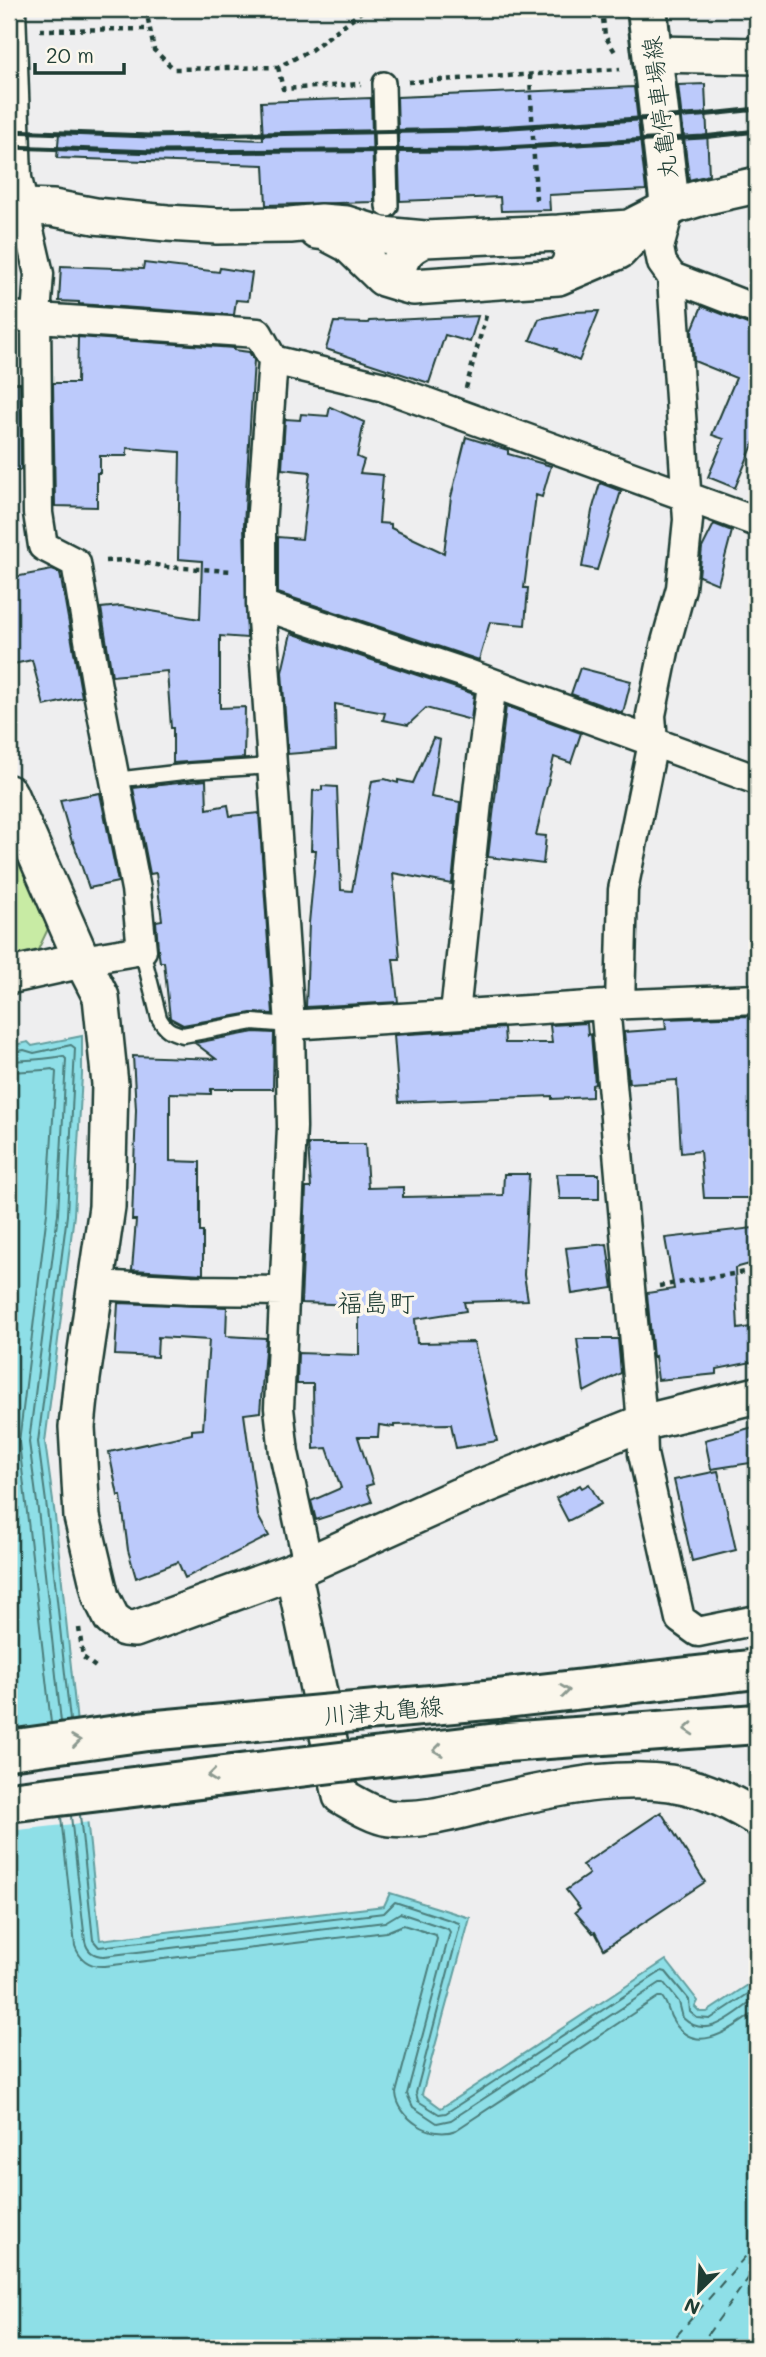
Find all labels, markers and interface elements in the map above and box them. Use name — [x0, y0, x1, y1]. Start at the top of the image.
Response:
scale bar — [35, 32, 124, 76]
street label: 丸亀停車場線 — [635, 35, 683, 181]
text: 20 m — [46, 41, 94, 68]
district label: 福島町 — [337, 1285, 415, 1319]
one-way arrow — [559, 1684, 570, 1699]
street label: 川津丸亀線 — [322, 1689, 444, 1731]
one-way arrow — [683, 1721, 694, 1736]
one-way arrow — [71, 1734, 82, 1749]
one-way arrow — [432, 1742, 444, 1757]
one-way arrow — [206, 1768, 218, 1783]
north arrow — [664, 2256, 734, 2326]
text: N — [680, 2293, 704, 2321]

